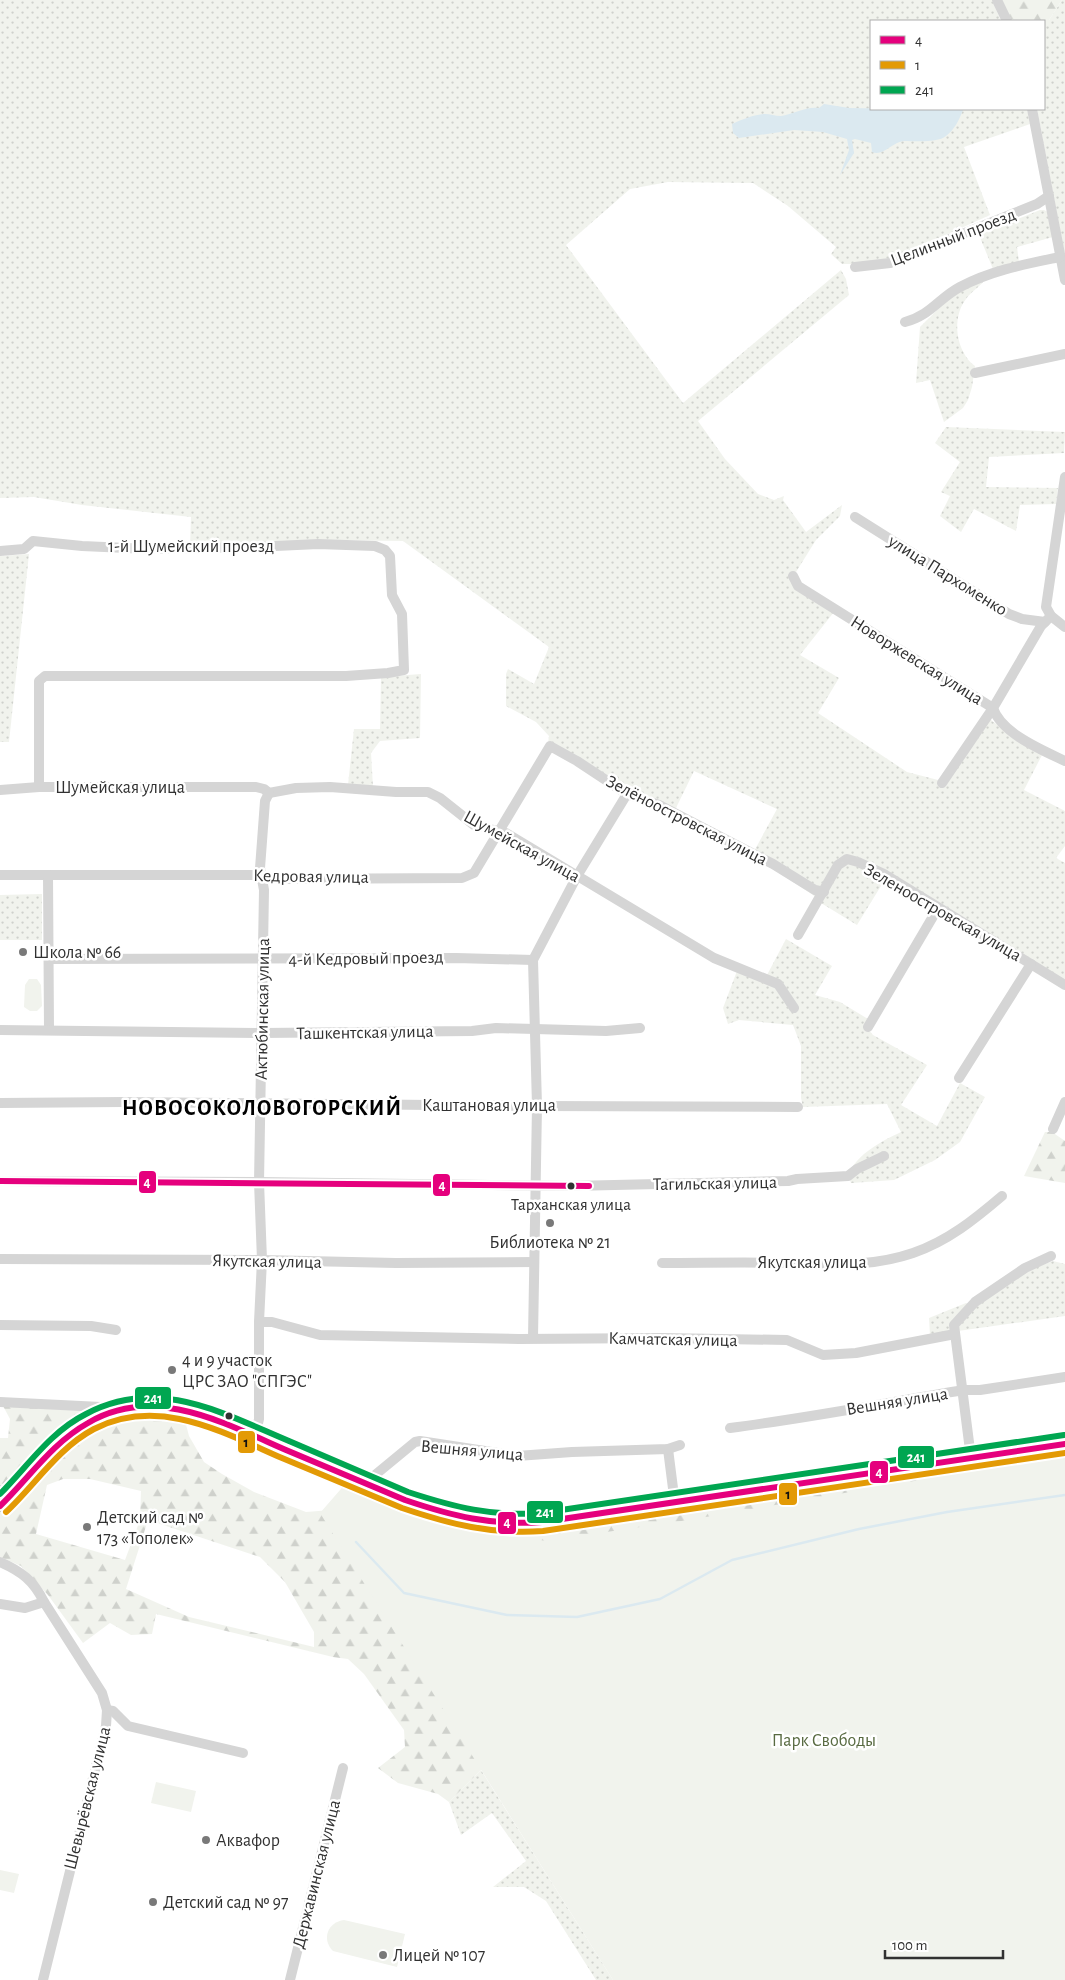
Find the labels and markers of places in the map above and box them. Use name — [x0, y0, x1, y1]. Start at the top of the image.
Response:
place label: Школа № 66 — [33, 944, 121, 962]
marker: Школа № 66 — [17, 946, 29, 958]
marker: Тарханская улица — [566, 1181, 576, 1191]
place label: Тарханская улица — [511, 1196, 631, 1214]
marker: Библиотека № 21 — [544, 1217, 556, 1229]
place label: Библиотека № 21 — [489, 1233, 611, 1252]
place label: 4 и 9 участок ЦРС ЗАО "СПГЭС" — [182, 1352, 312, 1391]
marker: 4 и 9 участок ЦРС ЗАО "СПГЭС" — [166, 1364, 178, 1376]
unlabelled marker — [224, 1411, 234, 1421]
place label: Детский сад № 173 «Тополек» — [97, 1509, 204, 1548]
marker: Детский сад № 173 «Тополек» — [81, 1521, 93, 1533]
place label: Аквафор — [216, 1832, 280, 1850]
marker: Аквафор — [200, 1834, 212, 1846]
place label: Детский сад № 97 — [163, 1894, 289, 1912]
marker: Детский сад № 97 — [147, 1896, 159, 1908]
place label: Лицей № 107 — [393, 1947, 485, 1965]
marker: Лицей № 107 — [377, 1949, 389, 1961]

